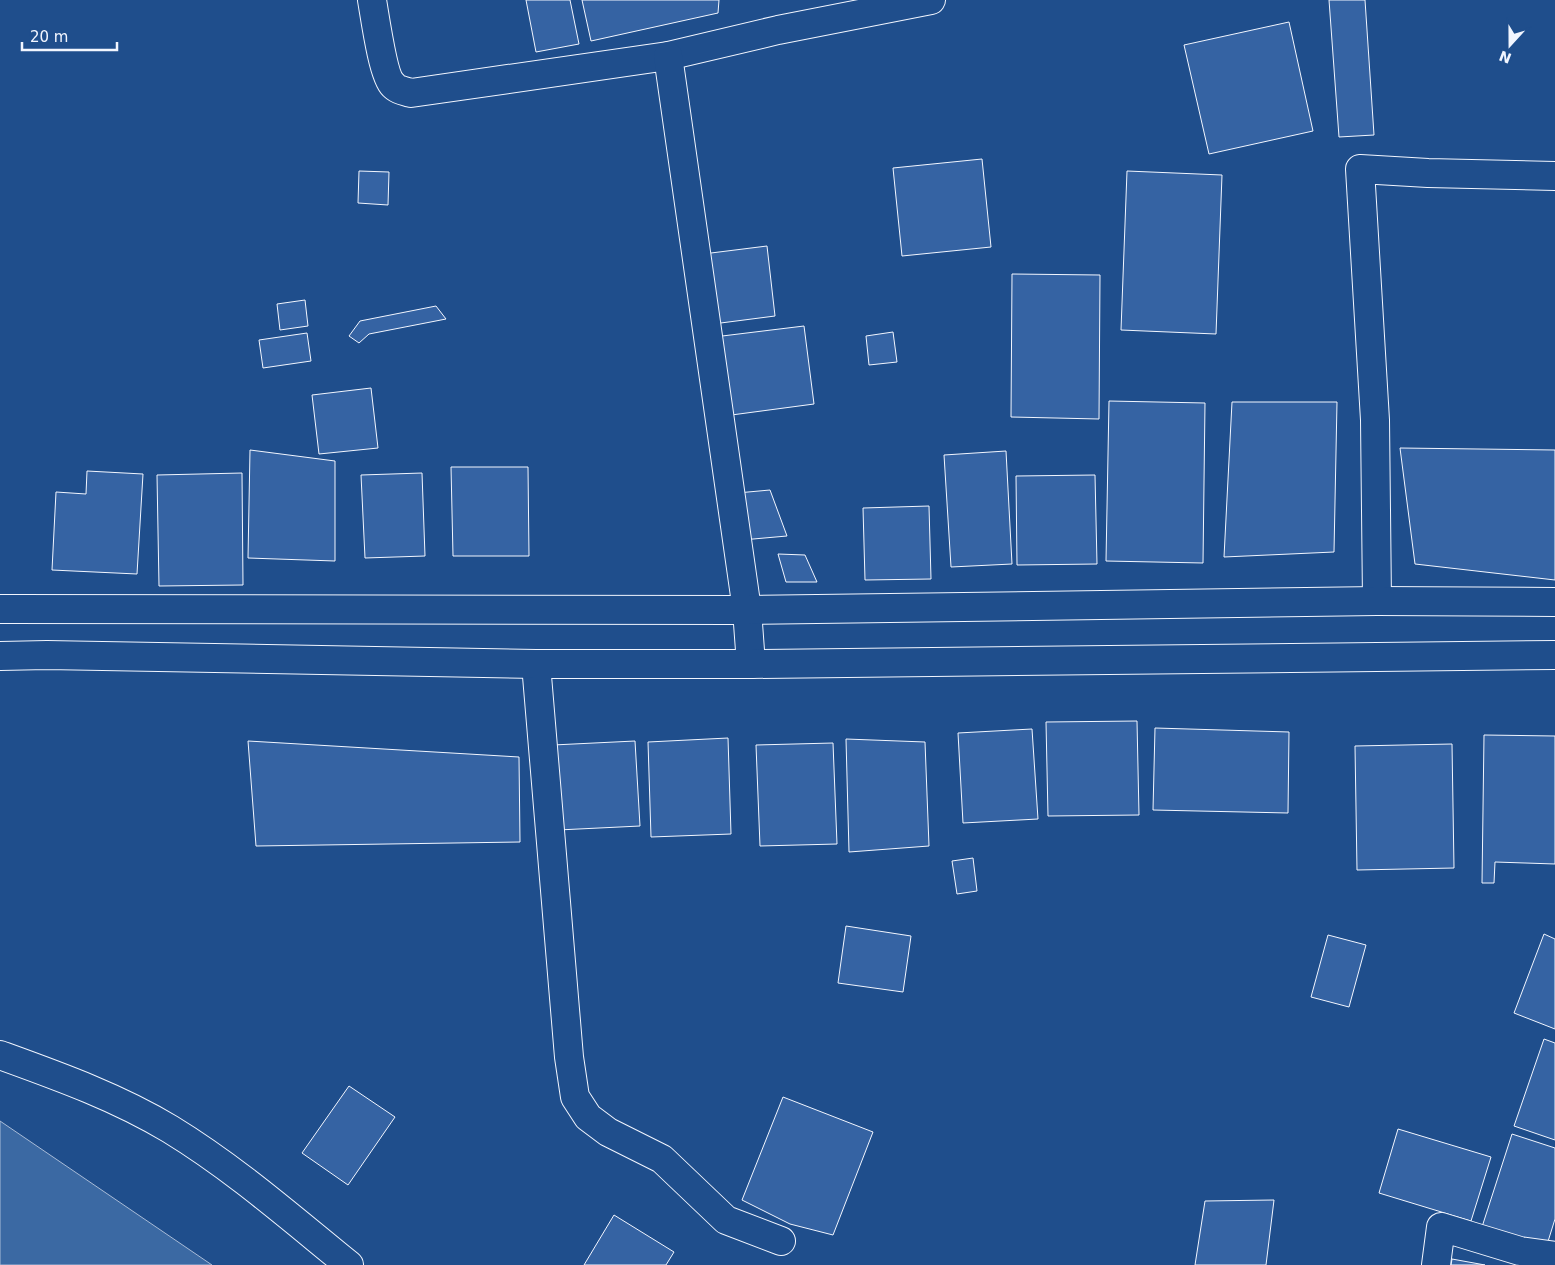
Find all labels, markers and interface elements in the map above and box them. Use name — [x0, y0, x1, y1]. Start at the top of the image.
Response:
scale bar — [22, 20, 118, 52]
north arrow — [1485, 20, 1535, 70]
text: 20 m — [30, 28, 68, 46]
text: N — [1497, 48, 1514, 67]

